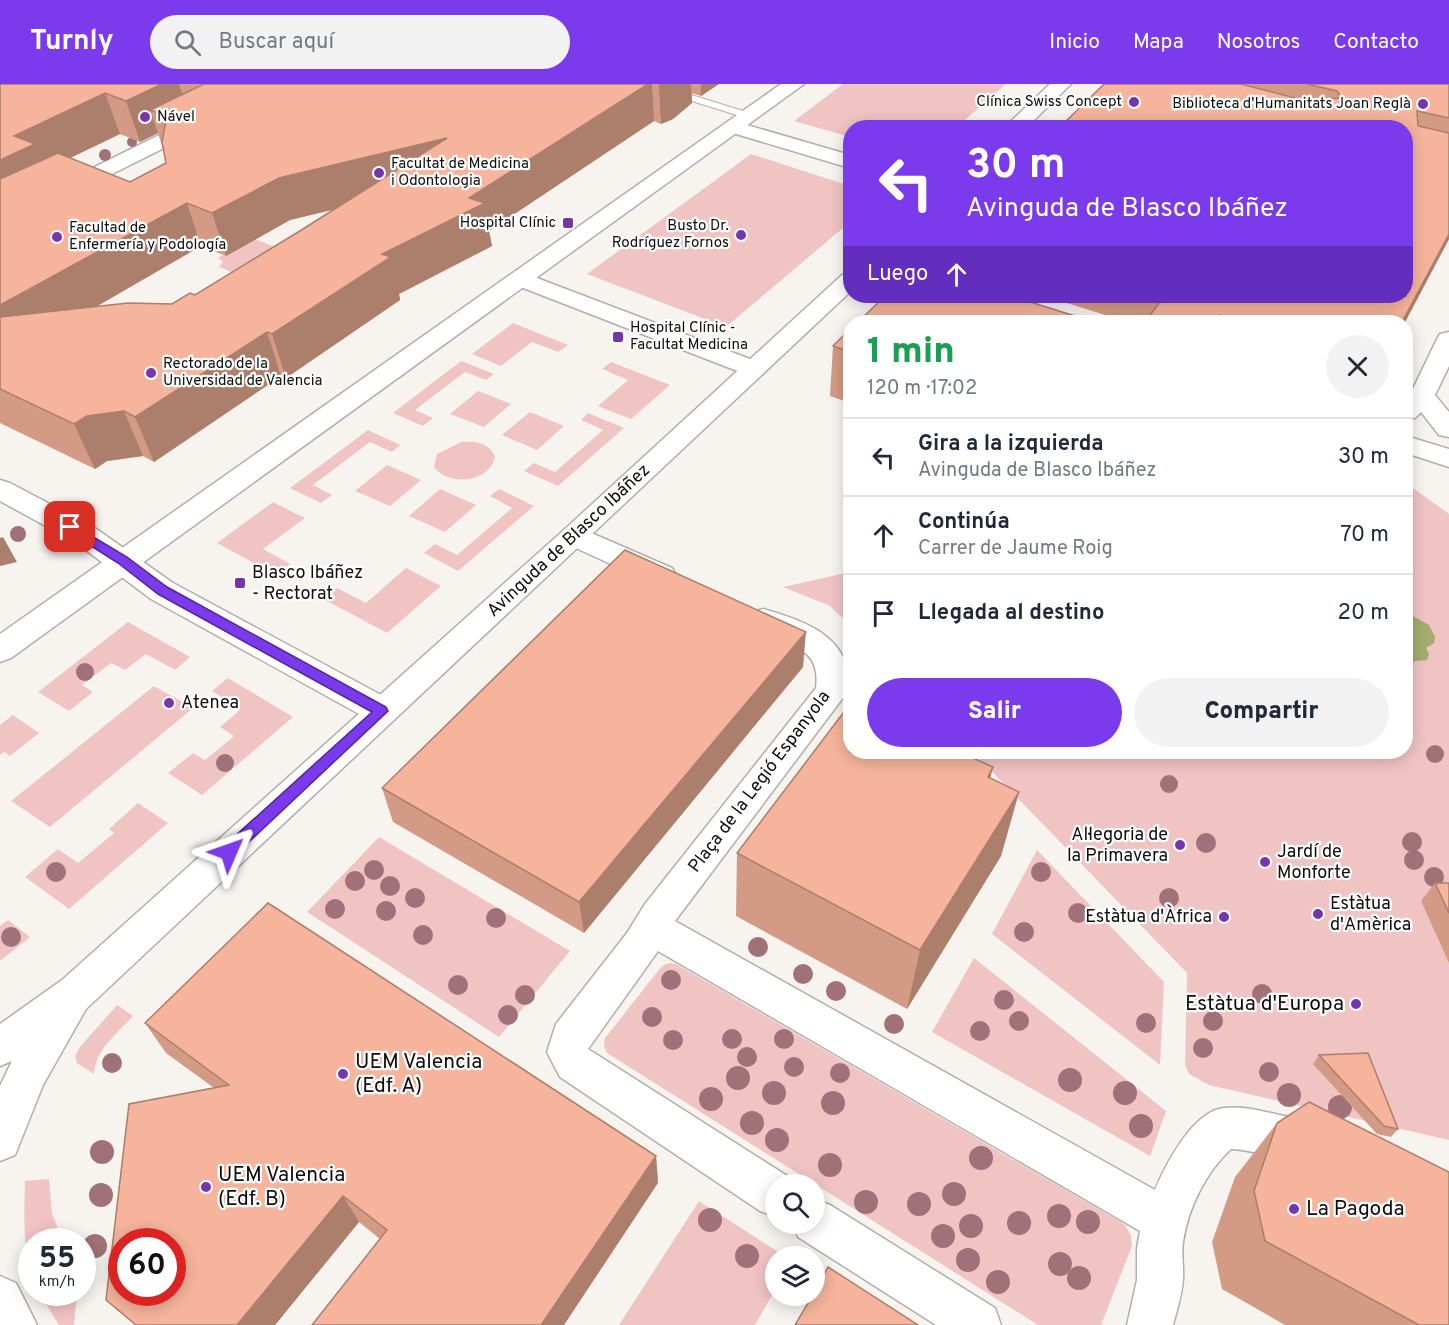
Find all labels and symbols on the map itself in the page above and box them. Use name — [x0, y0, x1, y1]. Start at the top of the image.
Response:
place label: Clínica Swiss Concept — [976, 93, 1122, 112]
marker: Clínica Swiss Concept — [1127, 95, 1141, 109]
place label: Biblioteca d'Humanitats Joan Reglà — [1172, 95, 1411, 114]
marker: Biblioteca d'Humanitats Joan Reglà — [1416, 97, 1430, 111]
place label: Nável — [157, 108, 195, 127]
marker: Nável — [138, 110, 152, 124]
place label: Facultat de Medicina i Odontologia — [391, 155, 529, 191]
marker: Facultat de Medicina i Odontologia — [372, 166, 386, 180]
place label: Hospital Clínic — [460, 214, 556, 233]
marker: Hospital Clínic — [561, 216, 575, 230]
place label: Busto Dr. Rodríguez Fornos — [612, 217, 729, 253]
place label: Facultad de Enfermería y Podología — [69, 219, 226, 255]
marker: Busto Dr. Rodríguez Fornos — [734, 228, 748, 242]
marker: Facultad de Enfermería y Podología — [50, 230, 64, 244]
place label: Hospital Clínic - Facultat Medicina — [630, 319, 748, 355]
marker: Hospital Clínic - Facultat Medicina — [611, 330, 625, 344]
place label: Rectorado de la Universidad de Valencia — [163, 355, 323, 391]
marker: Rectorado de la Universidad de Valencia — [144, 366, 158, 380]
street label: Avinguda de Blasco Ibáñez — [483, 459, 655, 623]
pin — [44, 501, 95, 552]
place label: Blasco Ibáñez - Rectorat — [252, 562, 363, 606]
marker: Blasco Ibáñez - Rectorat — [233, 576, 247, 590]
street label: Plaça de la Legió Espanyola — [684, 686, 836, 878]
place label: Atenea — [181, 692, 239, 715]
marker: Atenea — [162, 696, 176, 710]
position arrow — [197, 820, 261, 884]
place label: Al·legoria de la Primavera — [1067, 824, 1168, 868]
marker: Al·legoria de la Primavera — [1173, 838, 1187, 852]
place label: Jardí de Monforte — [1277, 841, 1351, 885]
marker: Jardí de Monforte — [1258, 855, 1272, 869]
place label: Estàtua d'Amèrica — [1330, 893, 1411, 937]
place label: Estàtua d'Àfrica — [1085, 904, 1212, 929]
marker: Estàtua d'Amèrica — [1311, 907, 1325, 921]
marker: Estàtua d'Àfrica — [1217, 910, 1231, 924]
place label: Estàtua d'Europa — [1185, 991, 1344, 1018]
marker: Estàtua d'Europa — [1349, 997, 1363, 1011]
place label: UEM Valencia (Edf. A) — [355, 1049, 482, 1100]
marker: UEM Valencia (Edf. A) — [336, 1067, 350, 1081]
place label: UEM Valencia (Edf. B) — [218, 1162, 345, 1213]
marker: UEM Valencia (Edf. B) — [199, 1180, 213, 1194]
place label: La Pagoda — [1306, 1196, 1405, 1223]
marker: La Pagoda — [1287, 1202, 1301, 1216]
speed limit sign: 60 — [108, 1228, 186, 1306]

